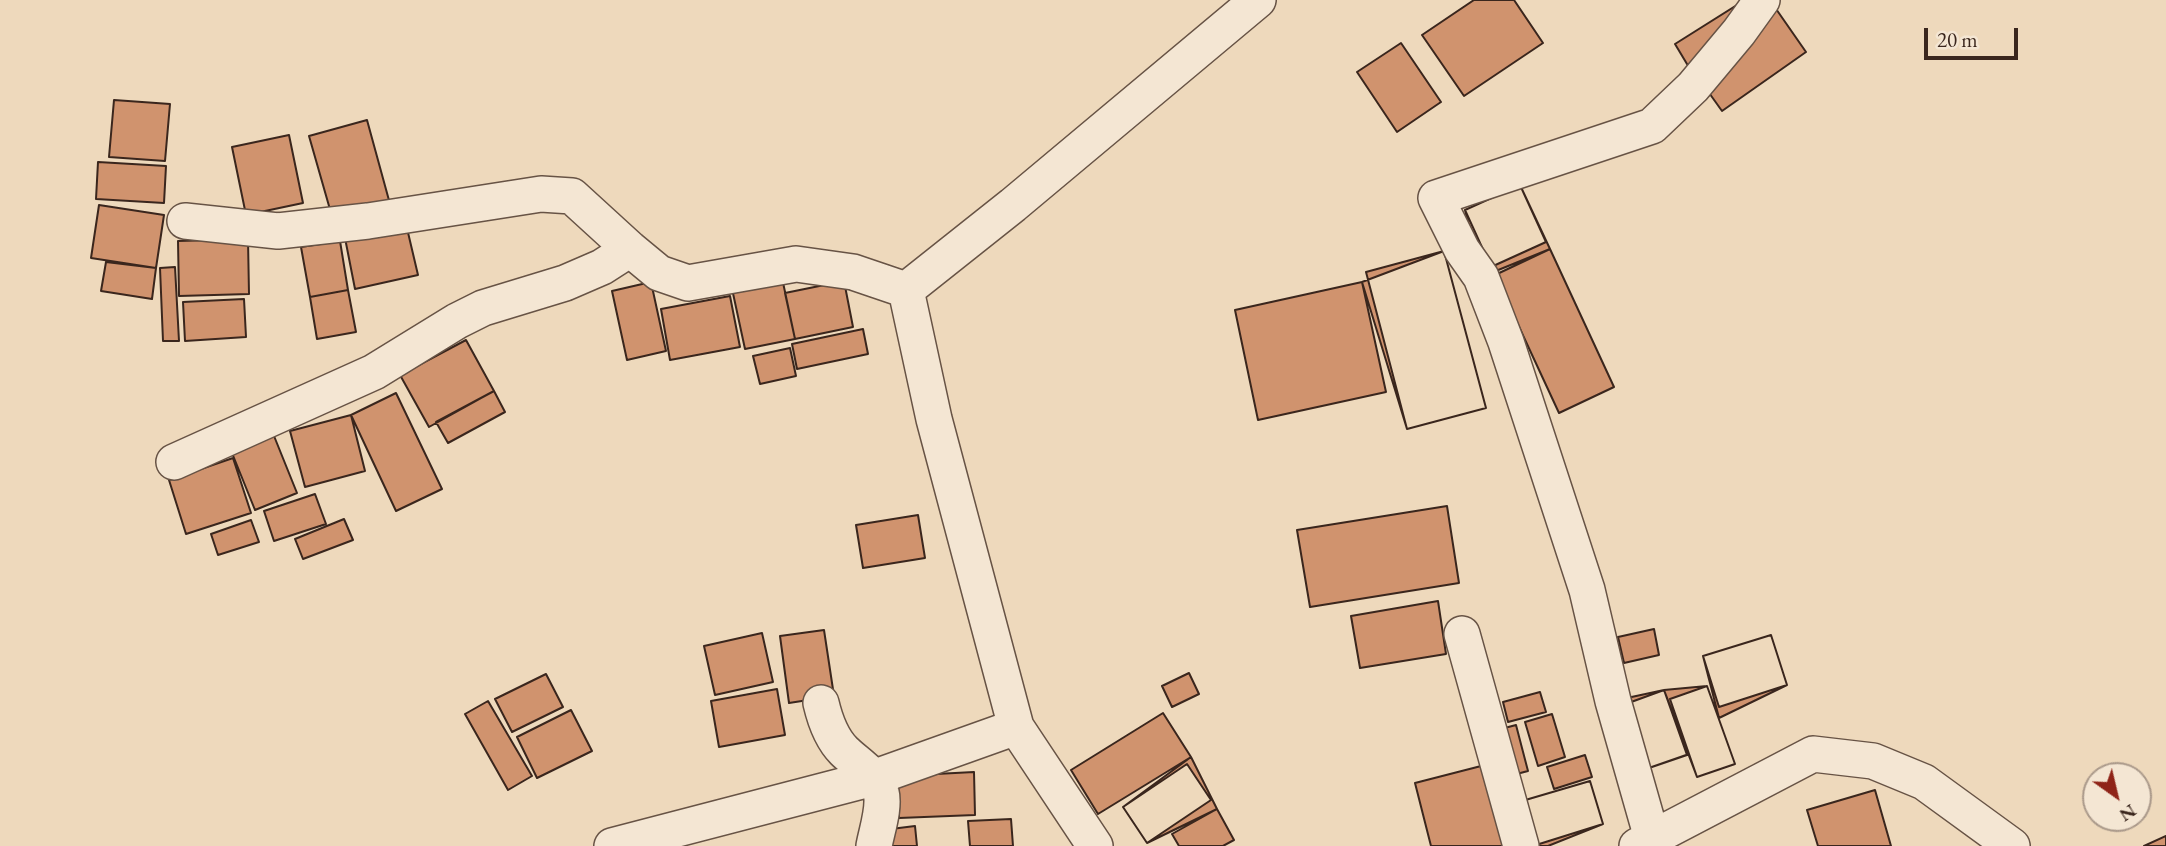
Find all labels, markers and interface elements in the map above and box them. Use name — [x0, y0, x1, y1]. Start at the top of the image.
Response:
scale bar — [1928, 14, 2022, 58]
text: 20 m — [1937, 26, 1978, 53]
north arrow — [2082, 762, 2152, 832]
text: N — [2115, 799, 2141, 828]

